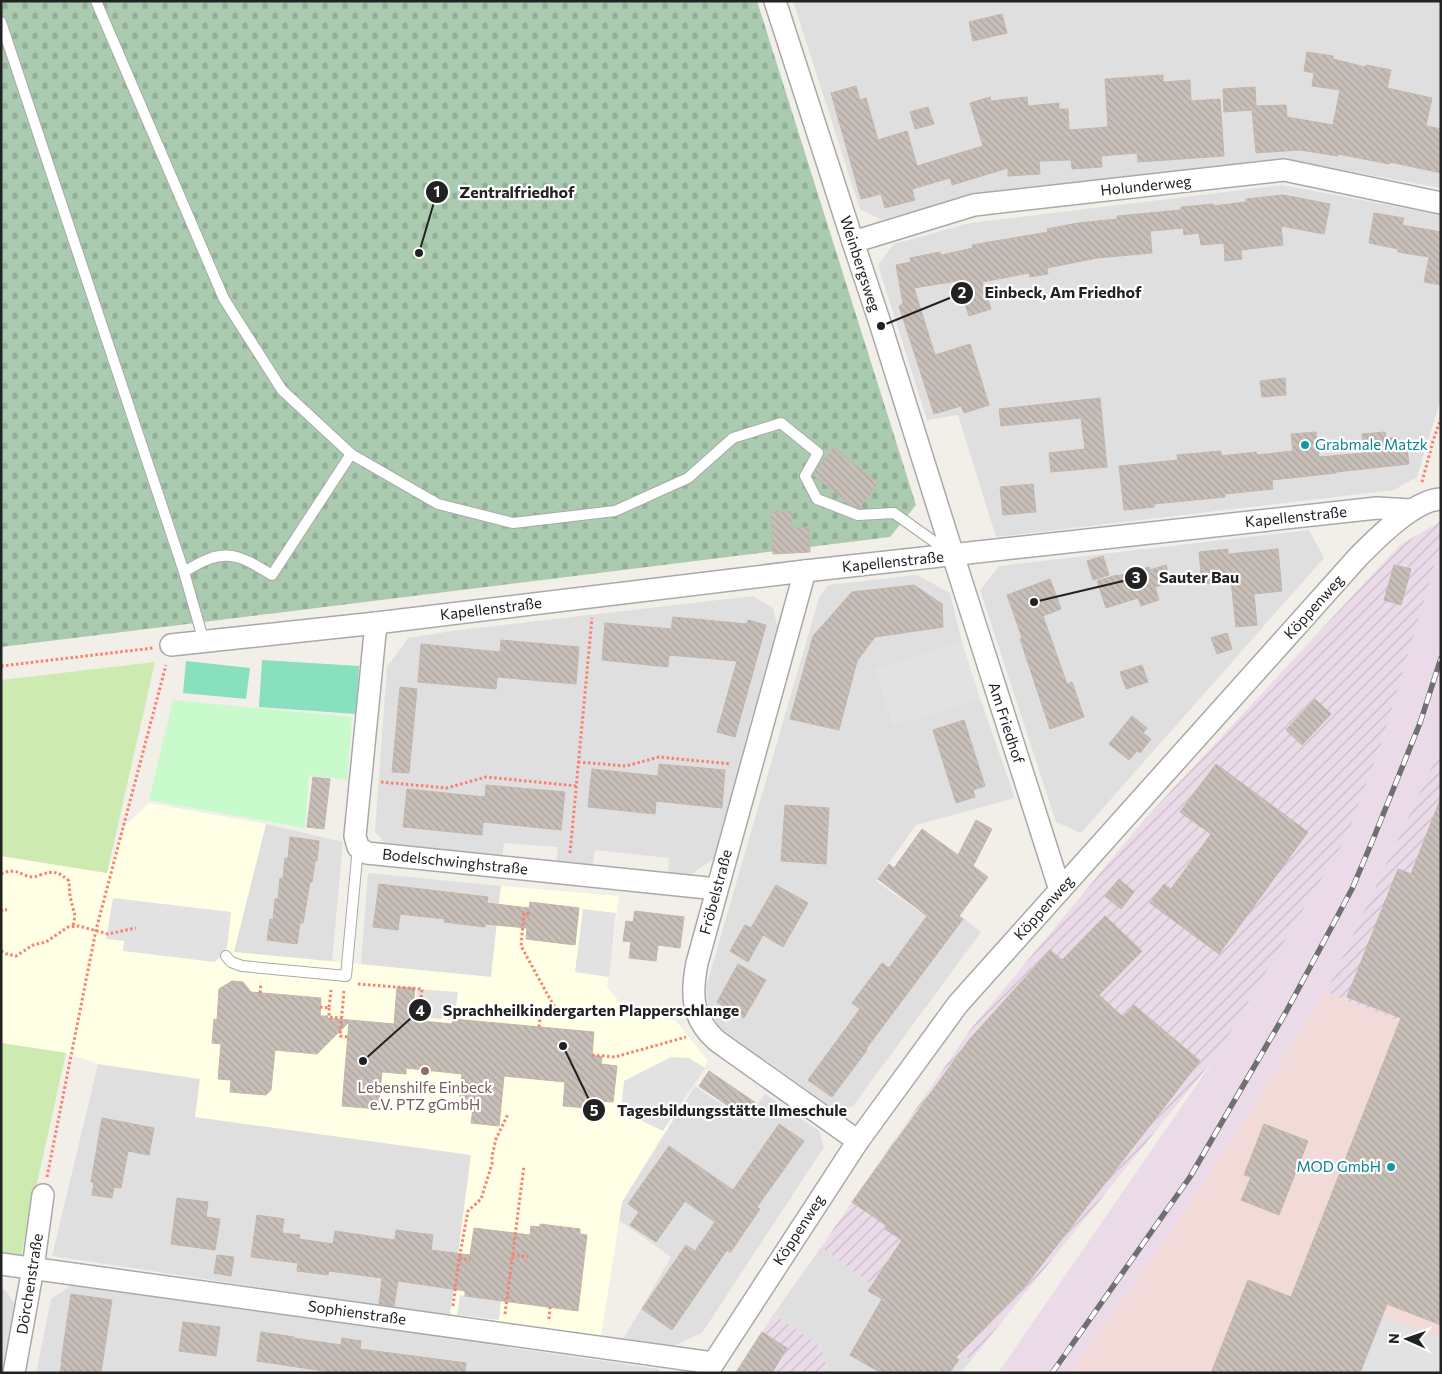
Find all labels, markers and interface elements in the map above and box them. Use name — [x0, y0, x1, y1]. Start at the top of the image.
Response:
street label: Holunderweg — [1100, 171, 1192, 199]
callout: Zentralfriedhof — [425, 177, 585, 208]
text: 1 — [434, 182, 440, 200]
text: Zentralfriedhof — [459, 182, 575, 201]
street label: Weinbergsweg — [837, 213, 885, 314]
callout: Einbeck, Am Friedhof — [949, 277, 1151, 308]
text: Einbeck, Am Friedhof — [985, 282, 1142, 301]
text: 2 — [958, 283, 966, 301]
place label: Grabmale Matzk — [1315, 435, 1428, 453]
marker: Grabmale Matzk — [1299, 439, 1311, 451]
street label: Kapellenstraße — [1244, 502, 1348, 530]
street label: Kapellenstraße — [841, 547, 945, 575]
callout: Sauter Bau — [1124, 562, 1249, 593]
text: Sauter Bau — [1159, 567, 1239, 586]
text: 3 — [1132, 568, 1141, 586]
street label: Köppenweg — [1280, 570, 1347, 642]
street label: Kapellenstraße — [439, 593, 543, 623]
street label: Am Friedhof — [985, 680, 1029, 766]
street label: Bodelschwinghstraße — [381, 844, 529, 878]
street label: Fröbelstraße — [695, 847, 735, 936]
street label: Köppenweg — [1010, 871, 1077, 943]
callout: Sprachheilkindergarten Plapperschlange — [408, 995, 749, 1026]
text: Sprachheilkindergarten Plapperschlange — [443, 1000, 739, 1019]
text: 4 — [415, 1001, 425, 1019]
marker: Lebenshilfe Einbeck e.V. PTZ gGmbH — [419, 1065, 431, 1077]
place label: Lebenshilfe Einbeck e.V. PTZ gGmbH — [358, 1078, 493, 1113]
callout: Tagesbildungsstätte Ilmeschule — [582, 1095, 857, 1126]
text: Tagesbildungsstätte Ilmeschule — [617, 1100, 847, 1119]
text: 5 — [590, 1101, 599, 1119]
place label: MOD GmbH — [1297, 1157, 1381, 1175]
marker: MOD GmbH — [1385, 1161, 1397, 1173]
street label: Köppenweg — [769, 1191, 828, 1268]
street label: Dörchenstraße — [12, 1232, 46, 1336]
street label: Sophienstraße — [307, 1296, 408, 1328]
north arrow — [1382, 1314, 1432, 1364]
text: N — [1385, 1333, 1402, 1344]

